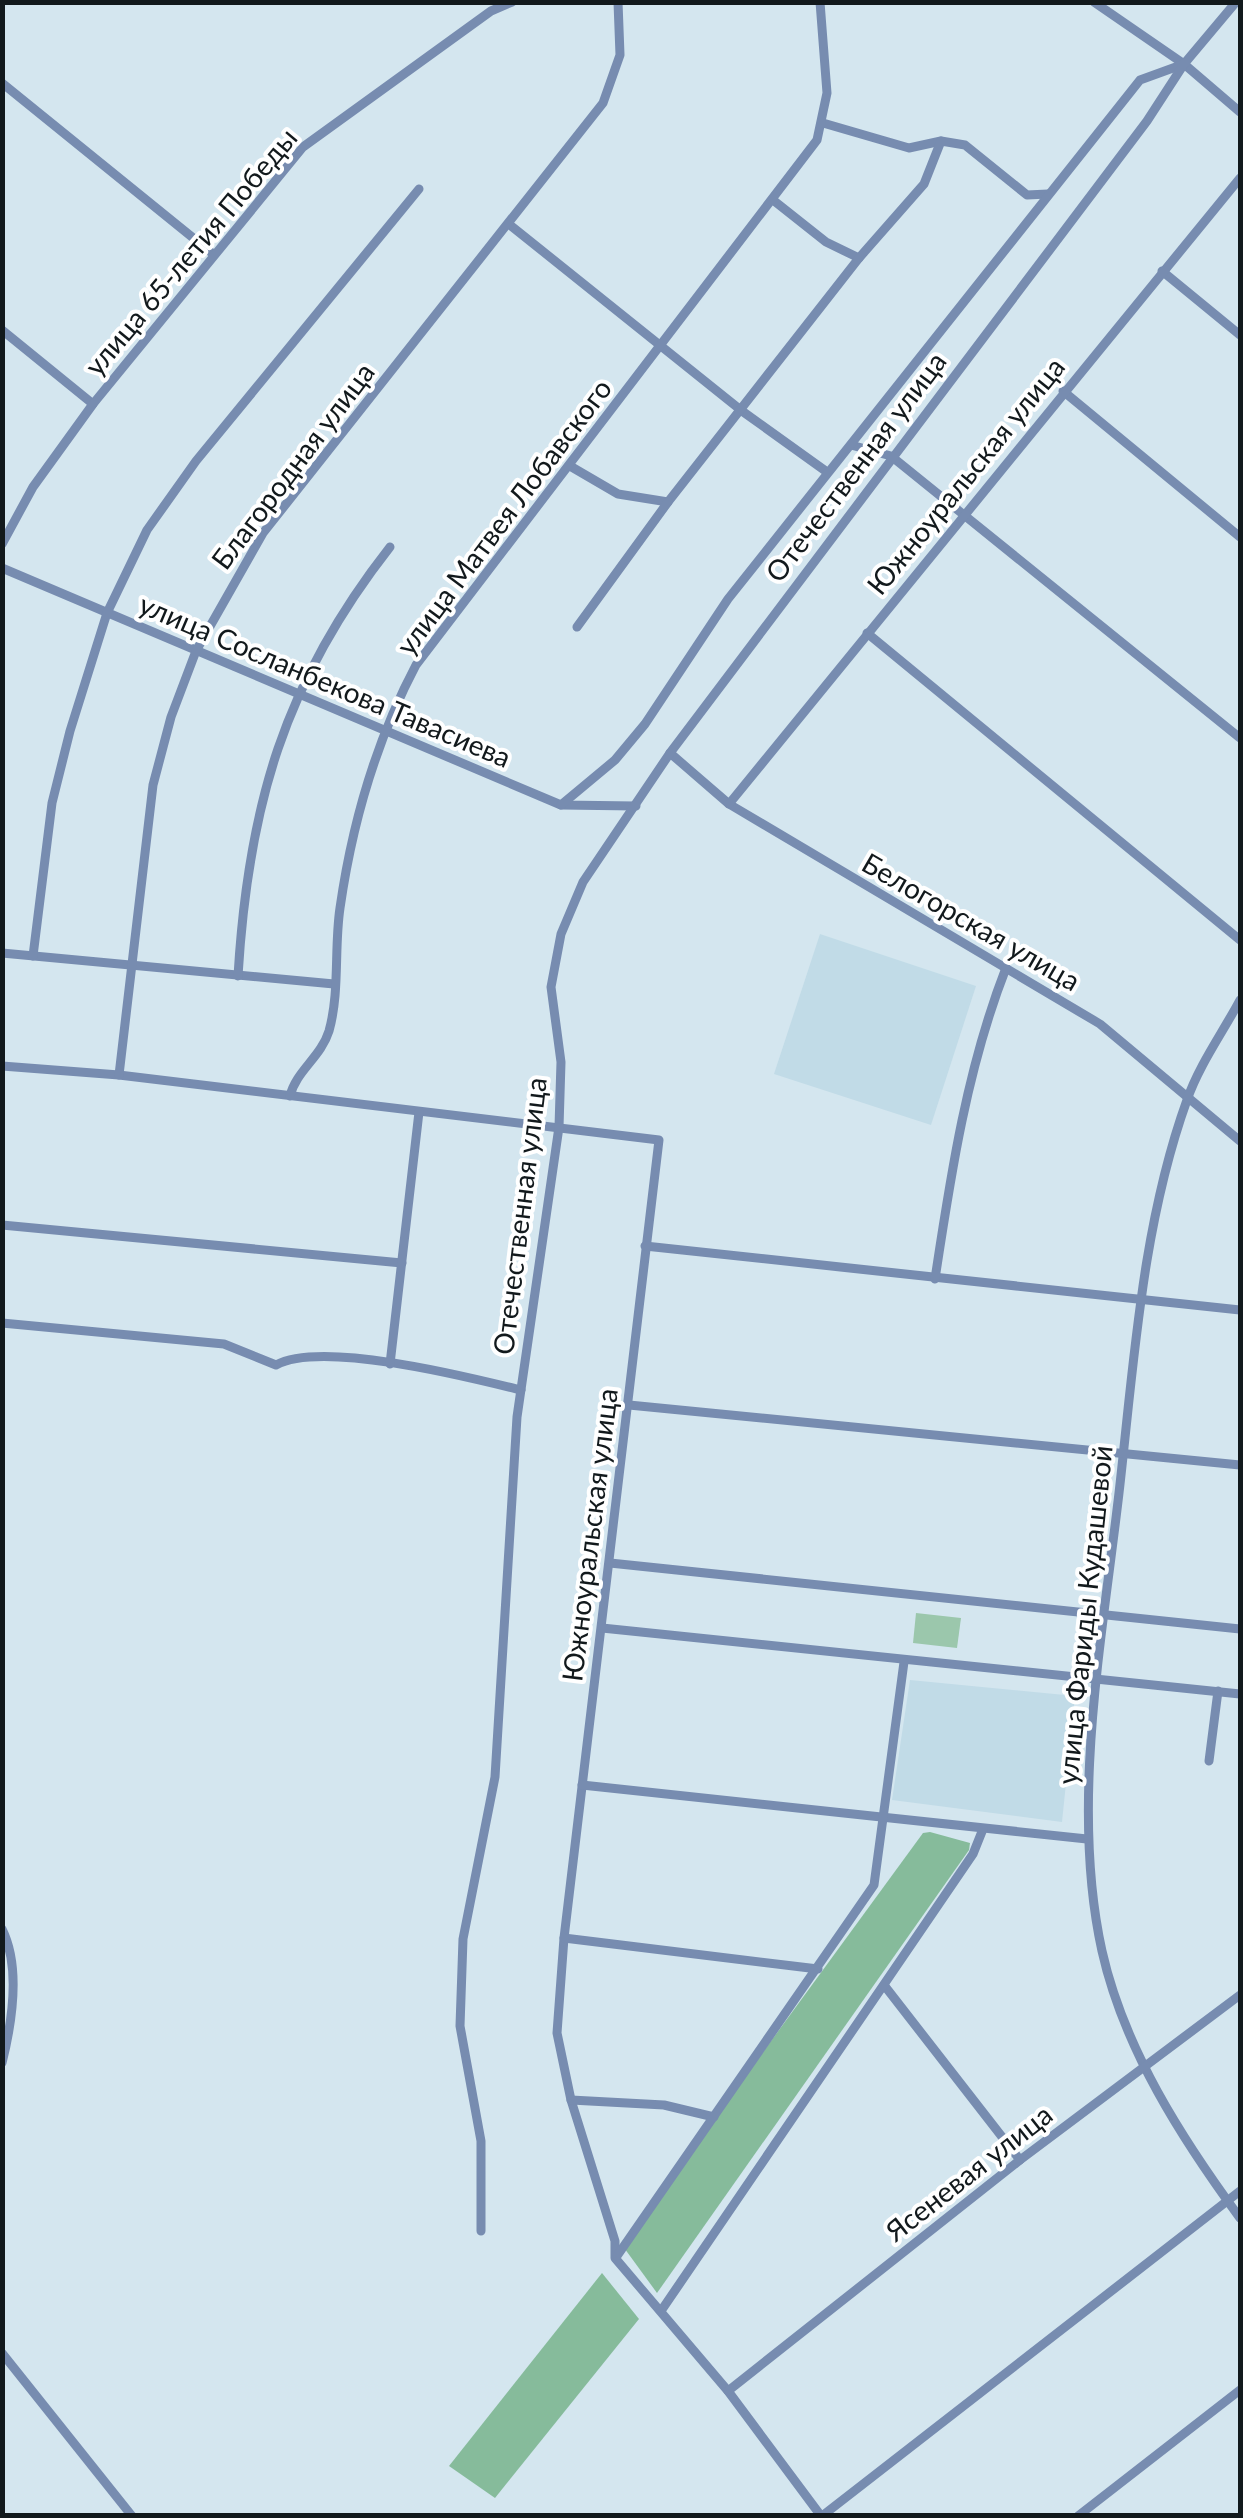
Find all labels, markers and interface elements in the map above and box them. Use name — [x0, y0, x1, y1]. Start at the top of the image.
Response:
street label: улица 65-летия Победы — [77, 121, 304, 382]
street label: Отечественная улица — [758, 345, 953, 588]
street label: Южноуральская улица — [859, 350, 1071, 601]
street label: Благородная улица — [204, 356, 381, 575]
street label: улица Матвея Лобавского — [388, 372, 618, 661]
street label: улица Сосланбекова Тавасиева — [134, 586, 516, 774]
street label: Белогорская улица — [856, 845, 1087, 997]
street label: Отечественная улица — [485, 1075, 553, 1356]
street label: Южноуральская улица — [554, 1386, 624, 1683]
street label: улица Фариды Кудашевой — [1049, 1444, 1119, 1786]
street label: Ясеневая улица — [878, 2097, 1058, 2248]

